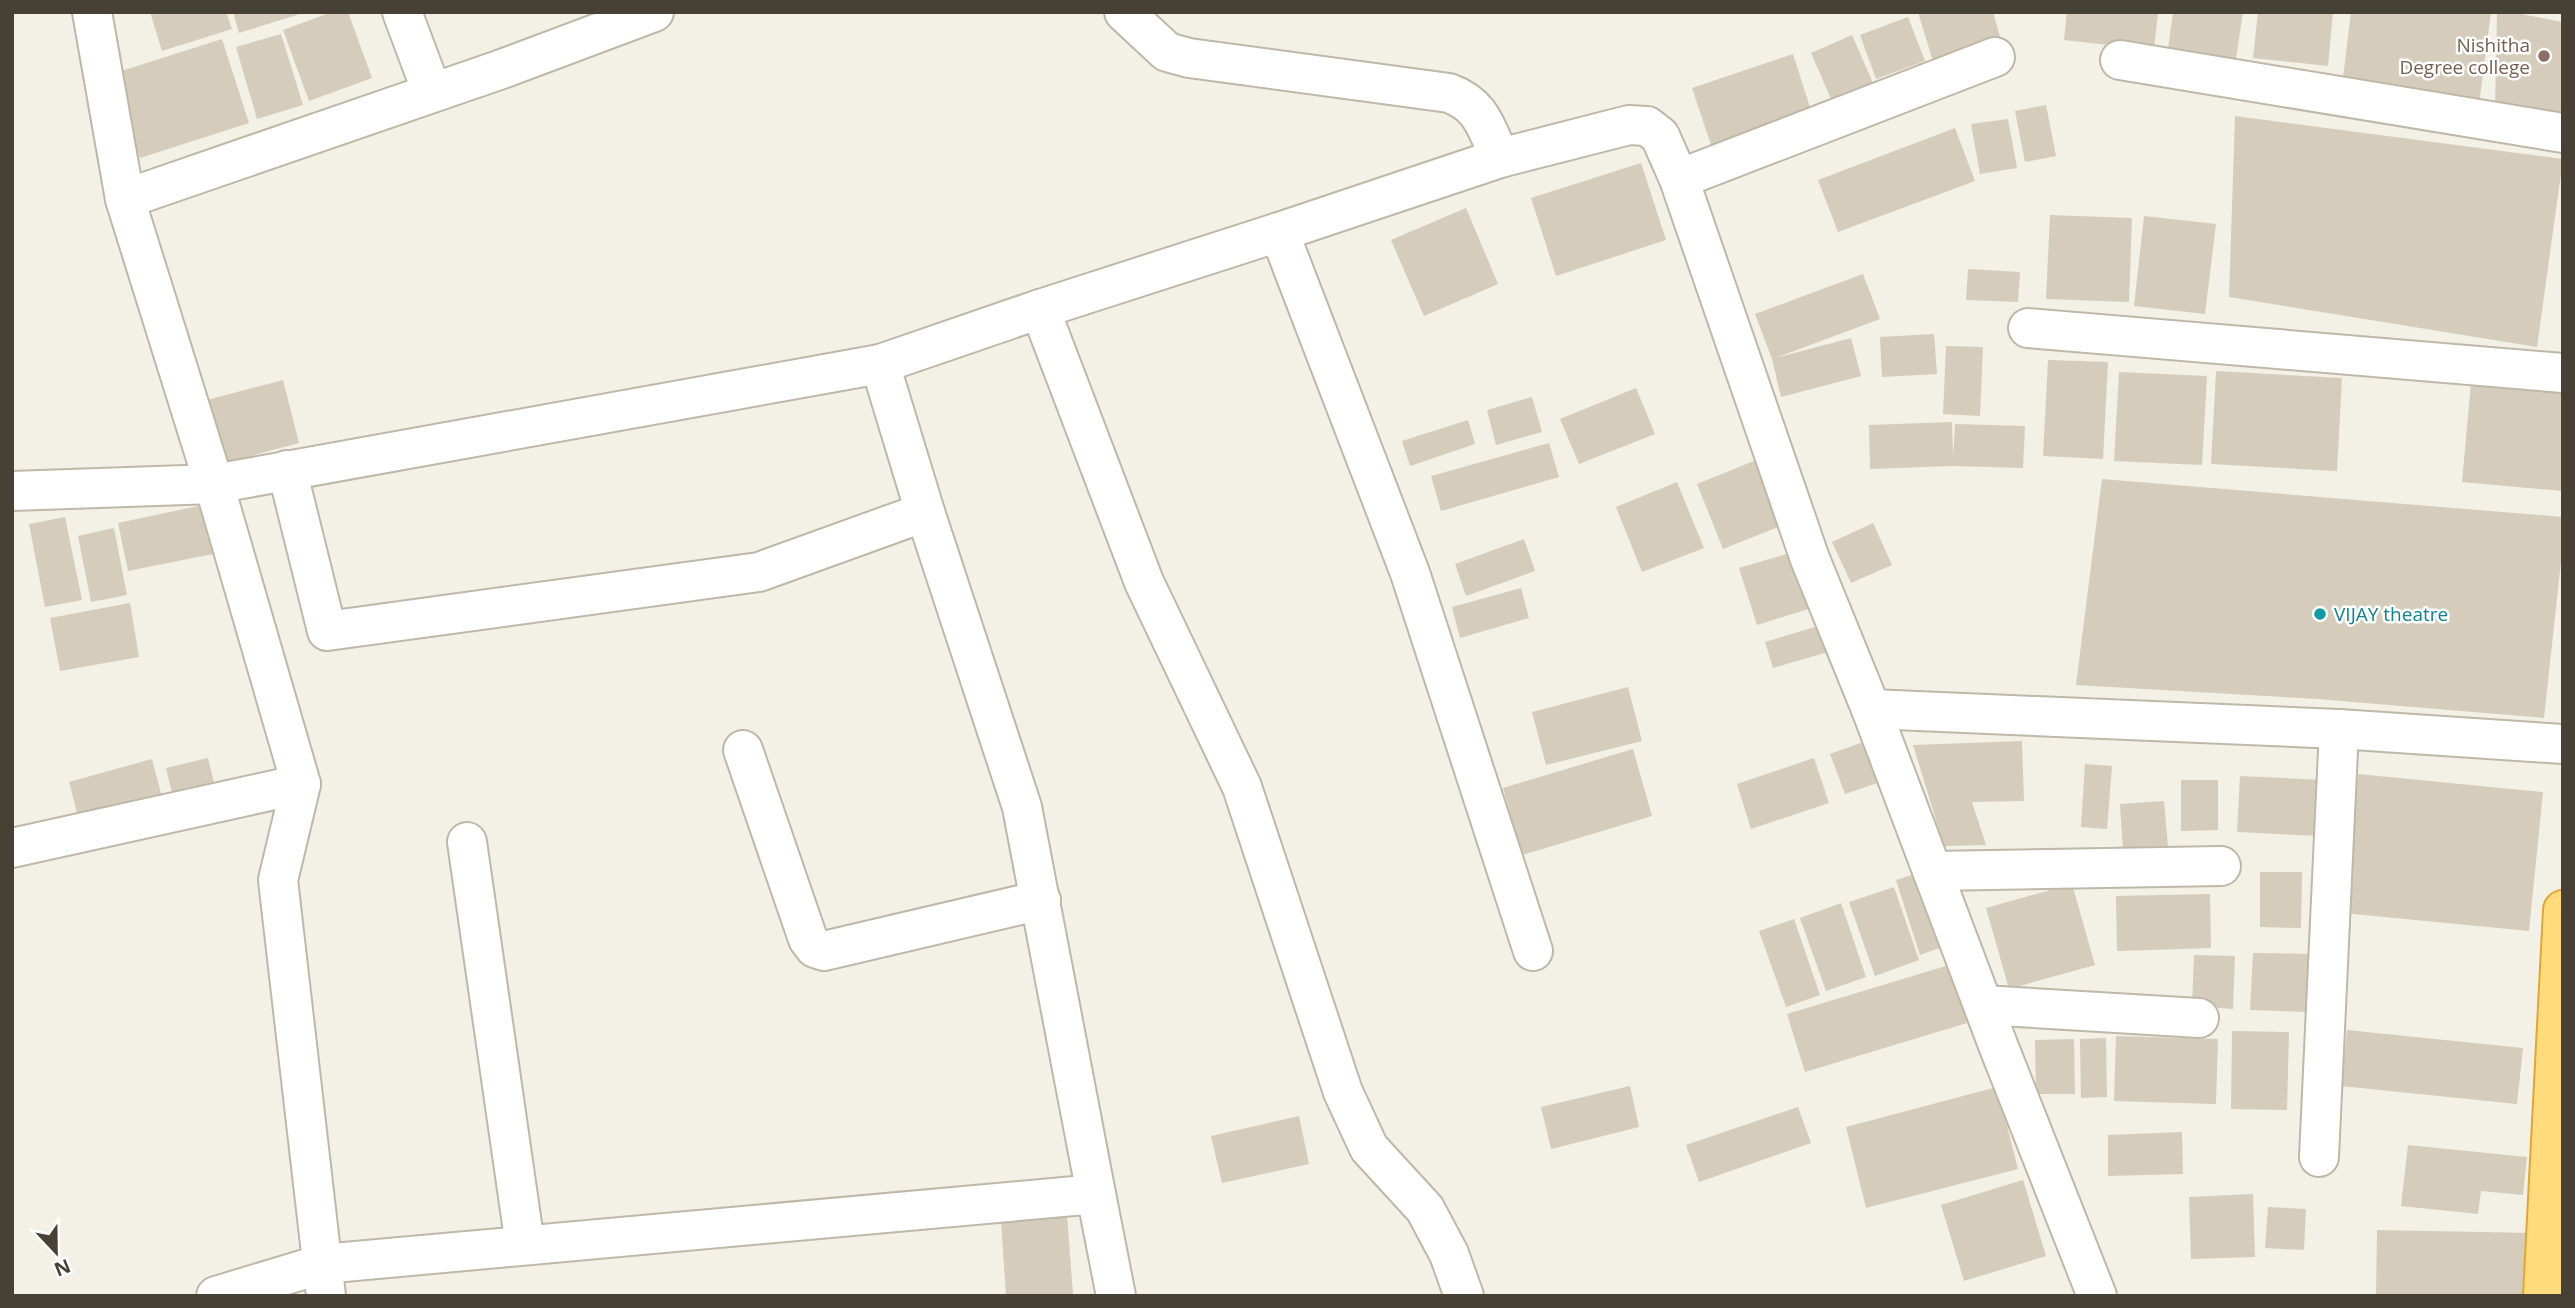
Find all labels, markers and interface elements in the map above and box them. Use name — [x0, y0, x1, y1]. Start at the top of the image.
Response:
place label: Nishitha Degree college — [2399, 32, 2530, 80]
marker: Nishitha Degree college — [2536, 48, 2552, 64]
place label: VIJAY theatre — [2334, 601, 2448, 627]
marker: VIJAY theatre — [2312, 606, 2328, 622]
north arrow — [21, 1217, 91, 1287]
text: N — [50, 1253, 74, 1283]

